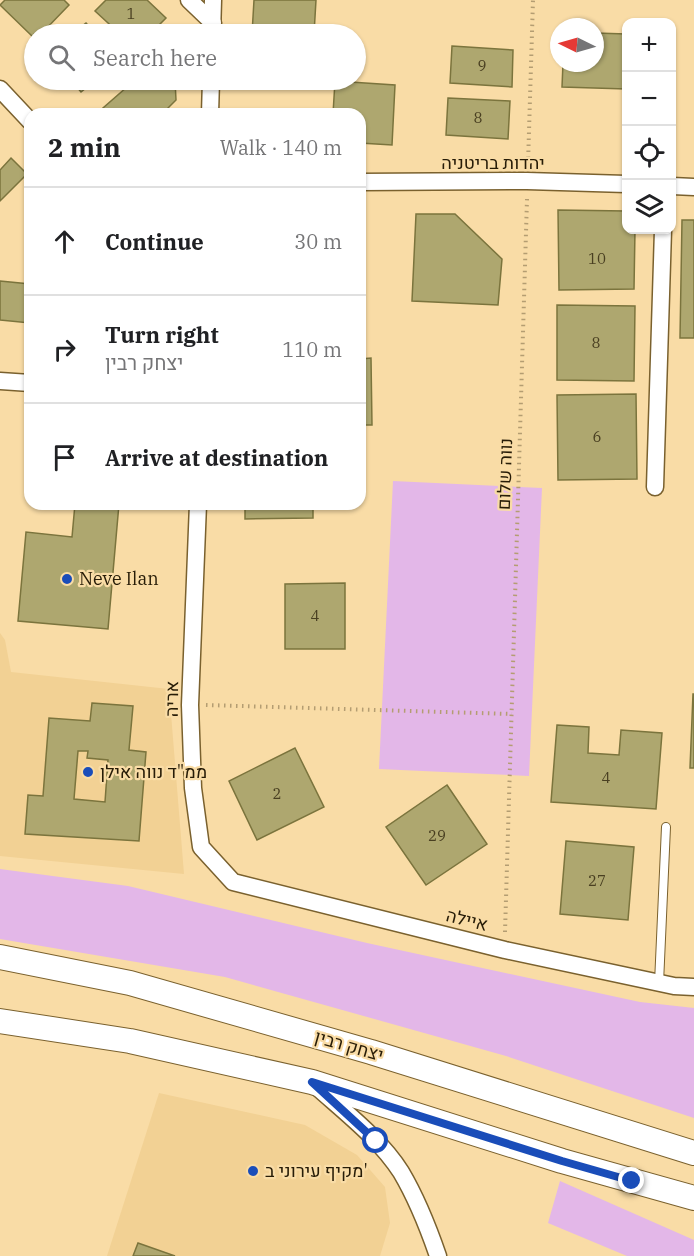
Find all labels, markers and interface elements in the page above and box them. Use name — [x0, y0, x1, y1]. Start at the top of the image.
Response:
house number: 1 — [126, 4, 136, 23]
north arrow — [550, 18, 604, 72]
map controls — [622, 18, 676, 234]
button: + — [622, 18, 676, 72]
search box — [24, 24, 366, 90]
icon: search — [45, 41, 78, 74]
text: Search here — [93, 43, 217, 72]
house number: 9 — [477, 56, 487, 75]
button: − — [622, 72, 676, 126]
house number: 8 — [473, 108, 483, 127]
button: locate — [622, 126, 676, 180]
text: 2 min — [48, 130, 121, 164]
text: Walk · 140 m — [220, 134, 342, 161]
street label: יהדות בריטניה — [441, 151, 545, 174]
button: layers — [622, 180, 676, 234]
icon: ahead — [48, 225, 81, 258]
text: Continue — [105, 227, 204, 256]
text: 30 m — [294, 228, 342, 255]
house number: 10 — [588, 249, 606, 268]
text: Turn right — [105, 320, 219, 349]
icon: right — [48, 333, 81, 366]
house number: 8 — [591, 333, 601, 352]
text: 110 m — [282, 336, 342, 363]
text: יצחק רבין — [105, 349, 183, 376]
house number: 6 — [592, 427, 602, 446]
street label: נווה שלום — [492, 438, 517, 510]
icon: arrive — [48, 441, 81, 474]
text: Arrive at destination — [105, 443, 328, 472]
place label: Neve Ilan — [79, 567, 159, 590]
marker: Neve Ilan — [60, 572, 74, 586]
house number: 4 — [310, 606, 320, 625]
street label: אריה — [160, 681, 183, 717]
place label: ממ"ד נווה אילן — [100, 760, 207, 783]
marker: ממ"ד נווה אילן — [81, 765, 95, 779]
house number: 4 — [601, 768, 611, 787]
house number: 2 — [272, 784, 282, 803]
house number: 29 — [428, 826, 446, 845]
house number: 27 — [588, 871, 606, 890]
street label: איילה — [444, 903, 490, 936]
street label: יצחק רבין — [312, 1025, 386, 1066]
route start — [362, 1127, 388, 1153]
place label: מקיף עירוני ב' — [265, 1159, 368, 1182]
marker: מקיף עירוני ב' — [246, 1164, 260, 1178]
route end — [618, 1167, 644, 1193]

